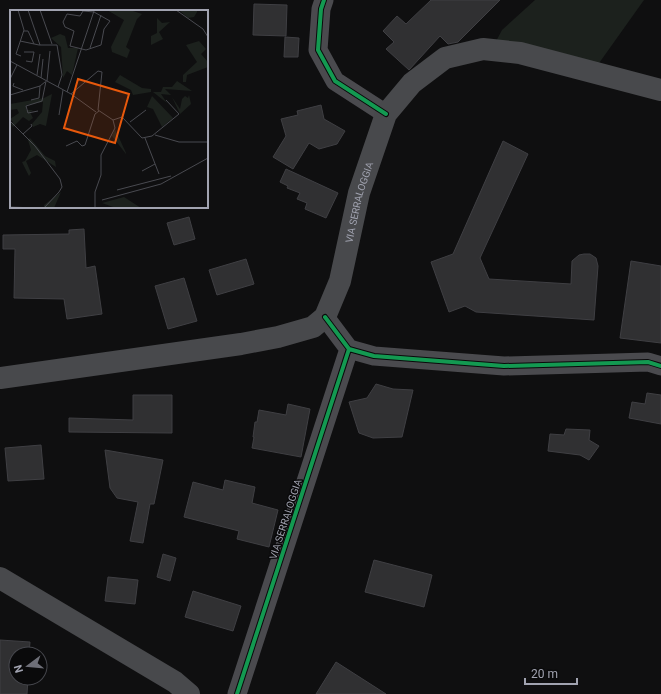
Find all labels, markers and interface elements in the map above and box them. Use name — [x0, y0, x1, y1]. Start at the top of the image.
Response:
inset map — [10, 10, 208, 208]
street label: VIA SERRALOGGIA — [343, 160, 375, 244]
street label: VIA SERRALOGGIA — [267, 477, 304, 561]
north arrow — [8, 646, 48, 686]
scale bar — [525, 660, 577, 686]
text: N — [11, 663, 26, 674]
text: 20 m — [531, 667, 558, 681]

